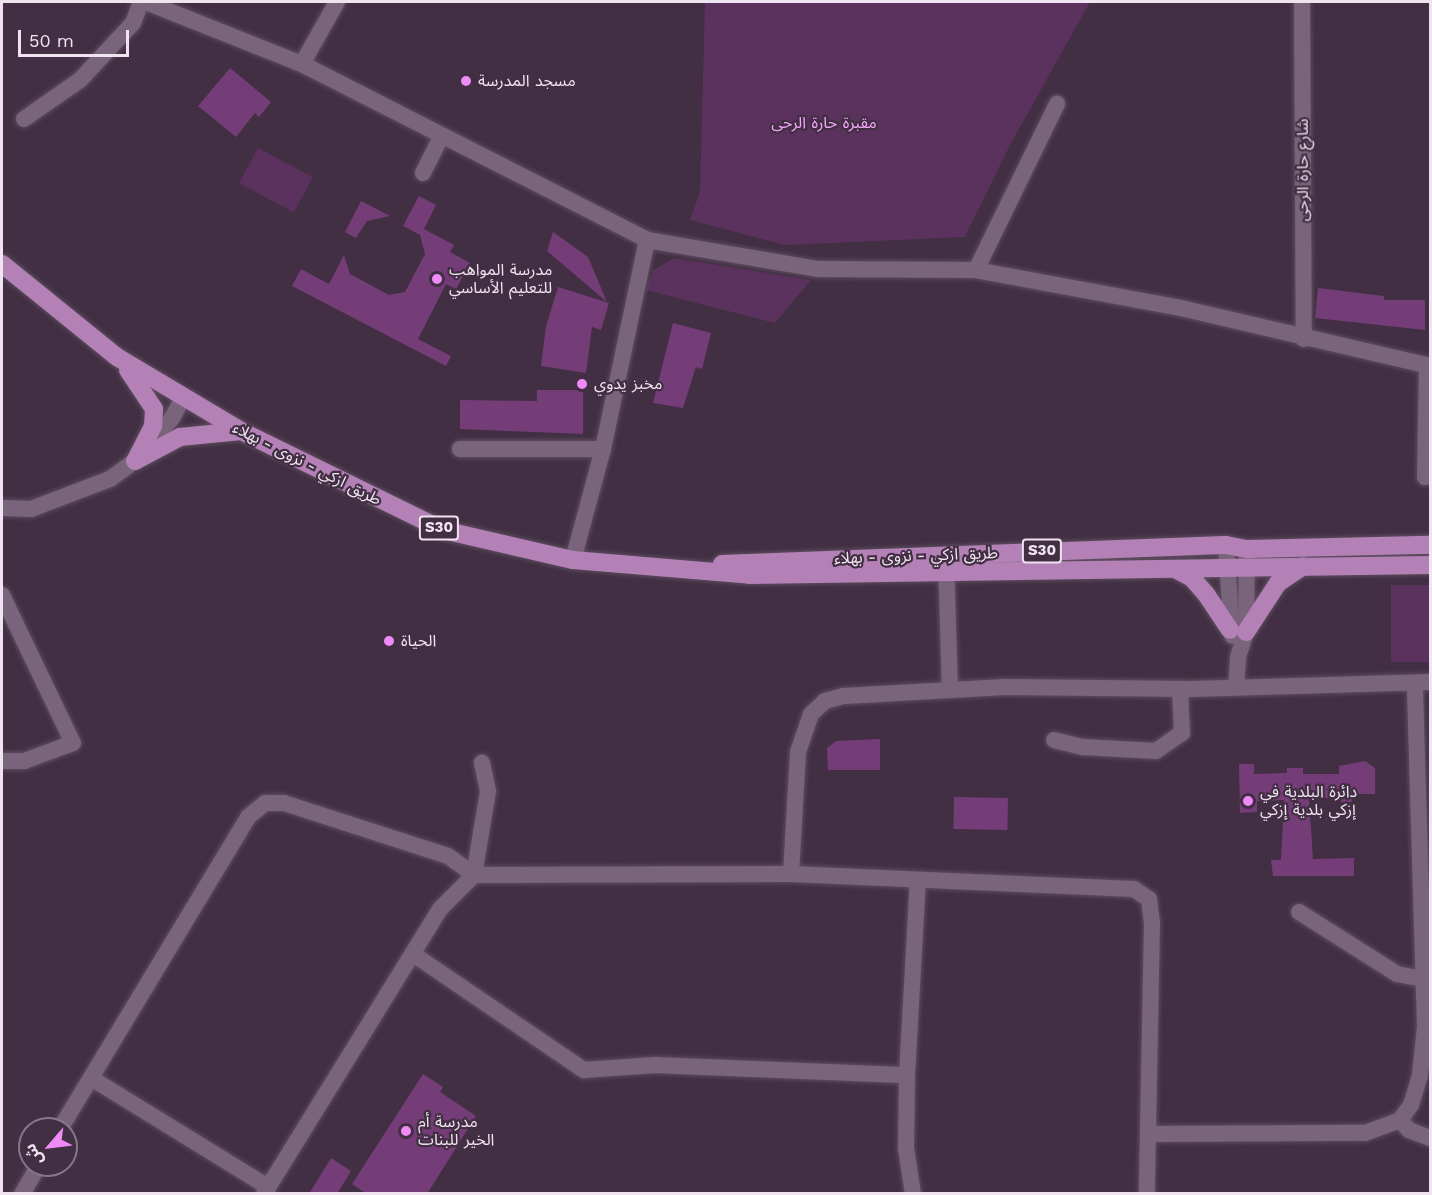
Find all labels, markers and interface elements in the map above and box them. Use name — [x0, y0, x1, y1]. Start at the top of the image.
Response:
scale bar — [21, 18, 132, 56]
text: 50 m — [29, 30, 74, 51]
place label: مسجد المدرسة — [478, 71, 576, 91]
marker: مسجد المدرسة — [459, 74, 473, 88]
park label: مقبرة حارة الرحى — [771, 113, 877, 133]
street label: شارع حارة الرحى — [1293, 119, 1313, 221]
place label: مدرسة المواهب للتعليم الأساسي — [449, 260, 552, 298]
marker: مدرسة المواهب للتعليم الأساسي — [430, 272, 444, 286]
place label: مخبز يدوي — [594, 374, 662, 394]
marker: مخبز يدوي — [575, 377, 589, 391]
street label: طريق ازكي - نزوى - بهلاء — [230, 418, 384, 510]
road number: S30 — [418, 516, 460, 540]
road number: S30 — [1021, 539, 1063, 563]
street label: طريق ازكي - نزوى - بهلاء — [834, 544, 998, 568]
place label: الحياة — [401, 631, 436, 651]
marker: الحياة — [382, 634, 396, 648]
place label: دائرة البلدية في إزكي بلدية إزكي — [1260, 782, 1357, 820]
marker: دائرة البلدية في إزكي بلدية إزكي — [1241, 794, 1255, 808]
place label: مدرسة أم الخير للبنات — [418, 1112, 494, 1150]
north arrow — [18, 1117, 78, 1177]
marker: مدرسة أم الخير للبنات — [399, 1124, 413, 1138]
text: ش — [20, 1141, 47, 1169]

